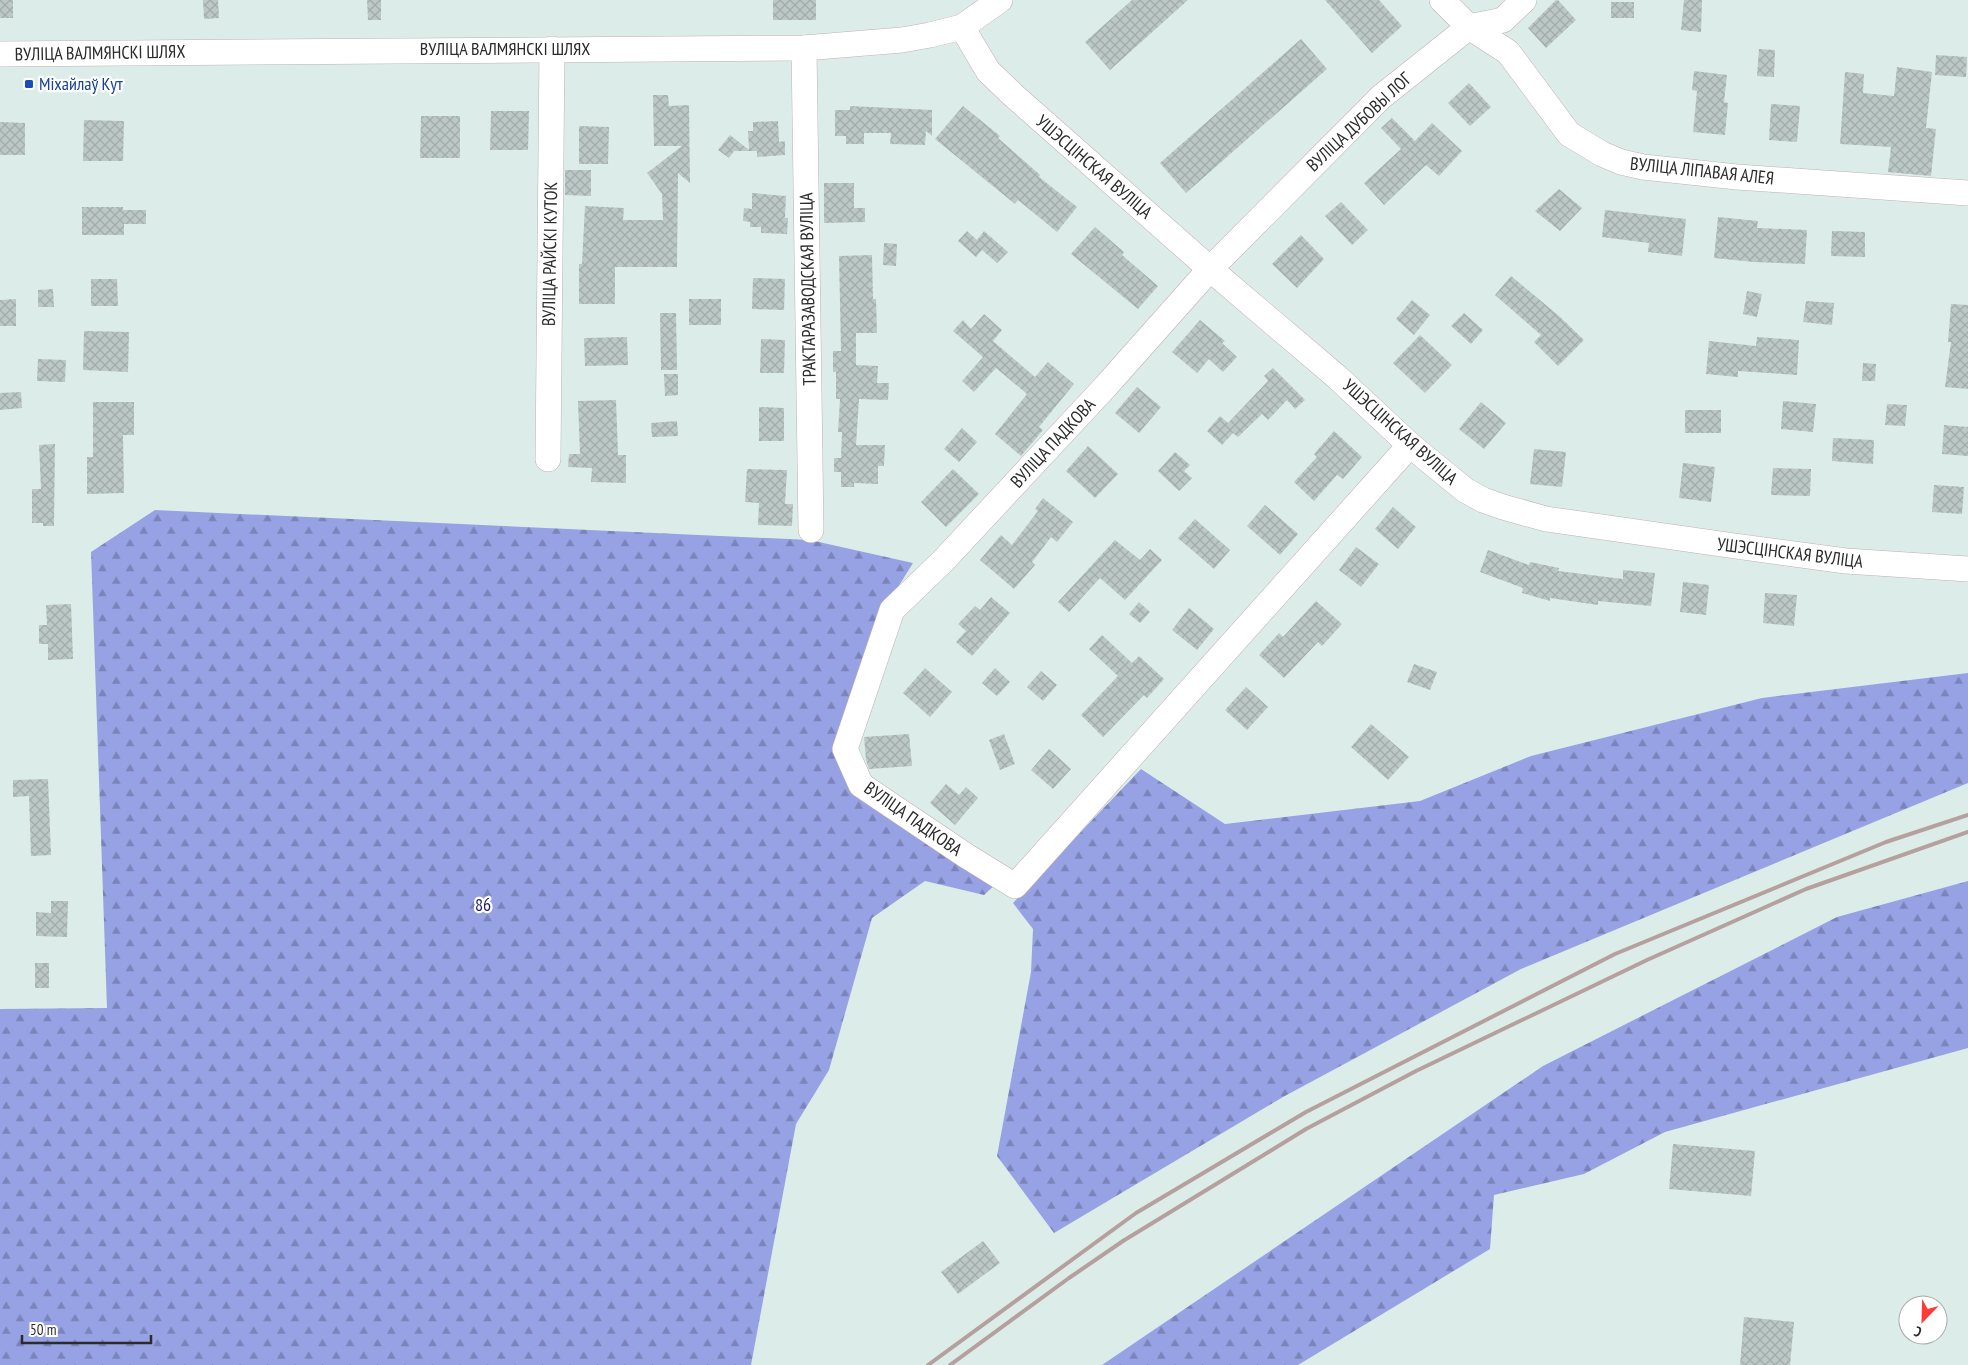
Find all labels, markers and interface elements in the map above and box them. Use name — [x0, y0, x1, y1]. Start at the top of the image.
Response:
street label: ВУЛІЦА ВАЛМЯНСКІ ШЛЯХ — [420, 37, 590, 60]
street label: ВУЛІЦА ВАЛМЯНСКІ ШЛЯХ — [14, 40, 185, 65]
street label: ВУЛІЦА ДУБОВЫ ЛОГ — [1301, 67, 1416, 176]
place label: Міхайлаў Кут — [39, 72, 123, 95]
marker: Міхайлаў Кут — [23, 78, 35, 90]
street label: УШЭСЦІНСКАЯ ВУЛІЦА — [1031, 110, 1158, 224]
street label: ВУЛІЦА ЛІПАВАЯ АЛЕЯ — [1629, 152, 1775, 189]
street label: ВУЛІЦА РАЙСКІ КУТОК — [537, 181, 562, 326]
street label: ТРАКТАРАЗАВОДСКАЯ ВУЛІЦА — [794, 192, 821, 386]
street label: УШЭСЦІНСКАЯ ВУЛІЦА — [1338, 374, 1463, 490]
street label: ВУЛІЦА ПАДКОВА — [1005, 393, 1100, 492]
street label: УШЭСЦІНСКАЯ ВУЛІЦА — [1716, 532, 1865, 573]
street label: ВУЛІЦА ПАДКОВА — [860, 776, 967, 861]
park label: 86 — [475, 893, 491, 916]
north arrow — [1898, 1295, 1948, 1345]
scale bar — [22, 1312, 151, 1344]
text: 50 m — [30, 1320, 56, 1339]
text: С — [1911, 1322, 1924, 1342]

